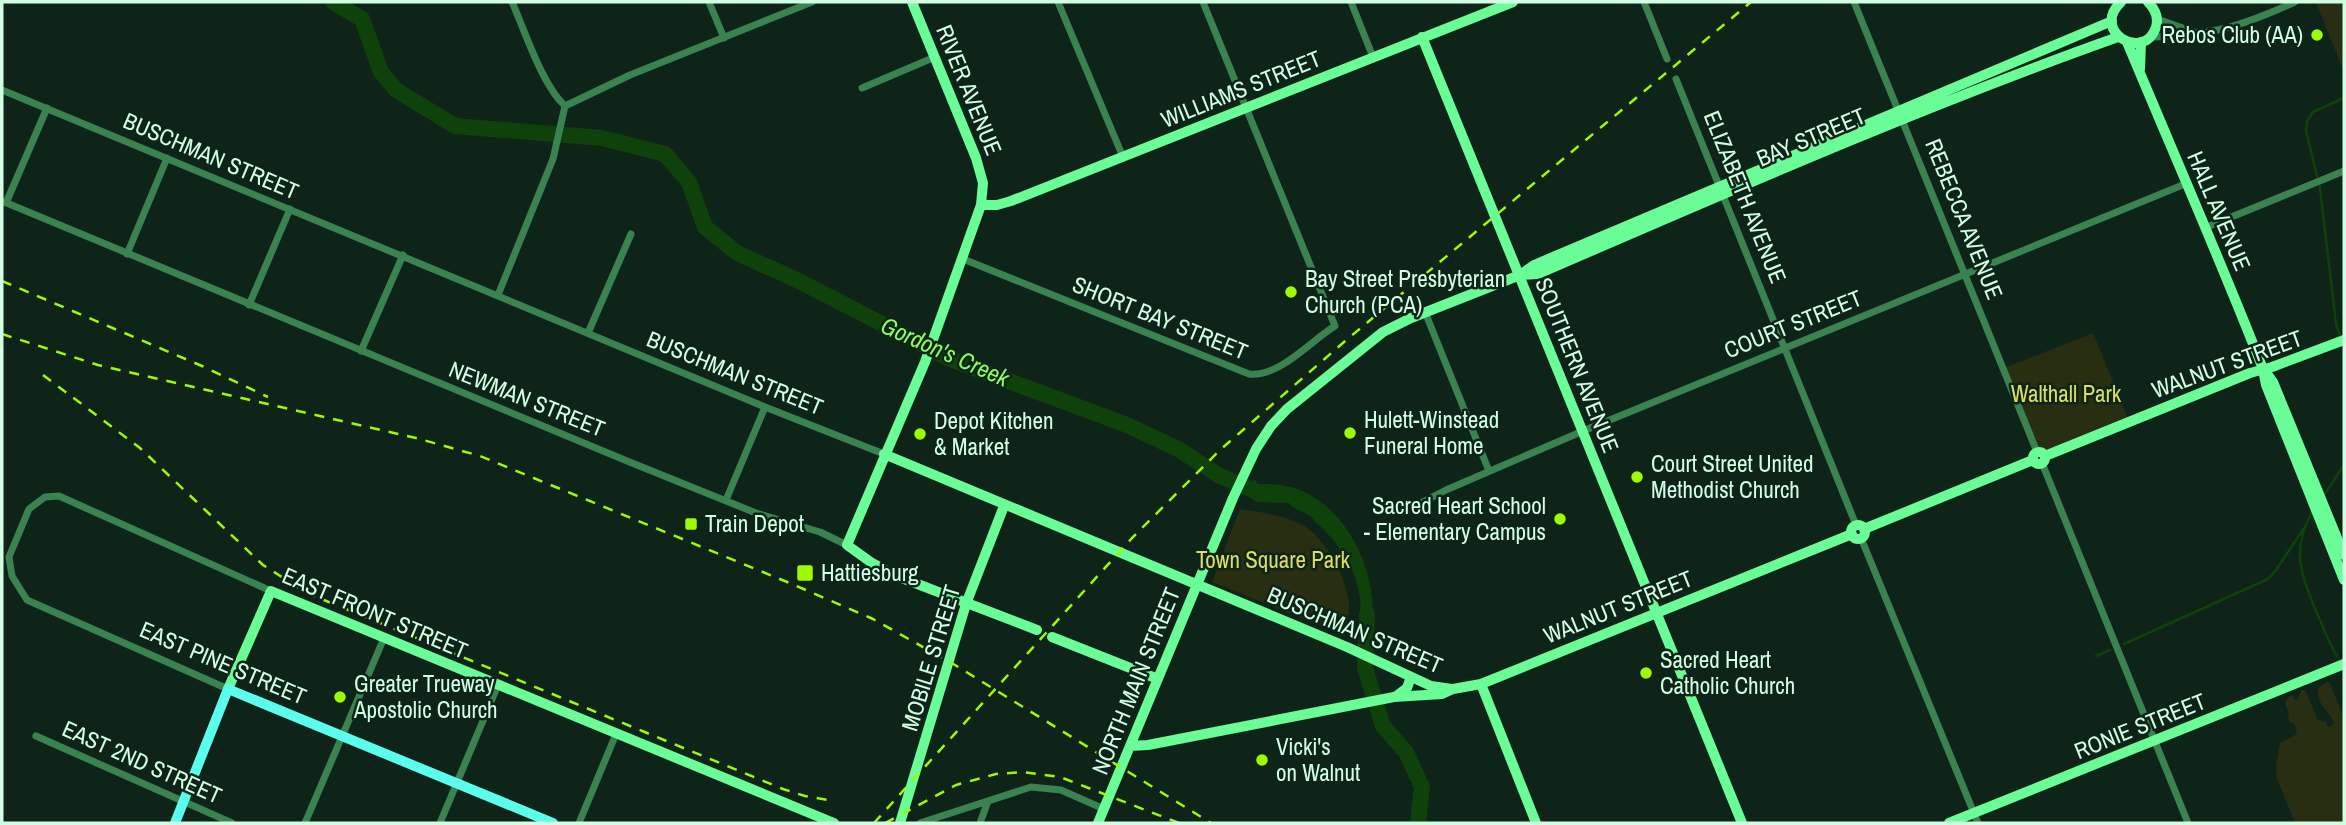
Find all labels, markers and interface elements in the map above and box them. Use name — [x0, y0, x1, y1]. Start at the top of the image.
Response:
place label: Rebos Club (AA) — [2162, 19, 2303, 50]
street label: RIVER AVENUE — [929, 20, 1010, 160]
marker: Rebos Club (AA) — [2309, 27, 2325, 43]
street label: WILLIAMS STREET — [1156, 42, 1326, 135]
street label: BAY STREET — [1751, 99, 1871, 173]
street label: BUSCHMAN STREET — [119, 105, 304, 207]
street label: ELIZABETH AVENUE — [1697, 106, 1794, 288]
street label: REBECCA AVENUE — [1918, 134, 2011, 304]
street label: HALL AVENUE — [2180, 146, 2259, 275]
place label: Bay Street Presbyterian Church (PCA) — [1305, 263, 1505, 320]
street label: SHORT BAY STREET — [1068, 268, 1253, 367]
street label: SOUTHERN AVENUE — [1528, 273, 1627, 457]
street label: COURT STREET — [1719, 282, 1867, 365]
marker: Bay Street Presbyterian Church (PCA) — [1283, 284, 1299, 300]
water label: Gordon's Creek — [876, 309, 1016, 394]
street label: WALNUT STREET — [2147, 322, 2307, 405]
street label: BUSCHMAN STREET — [642, 323, 828, 422]
street label: NEWMAN STREET — [445, 353, 610, 444]
park label: Walthall Park — [2011, 378, 2122, 409]
place label: Hulett-Winstead Funeral Home — [1364, 404, 1499, 461]
place label: Depot Kitchen & Market — [934, 405, 1054, 462]
marker: Hulett-Winstead Funeral Home — [1342, 425, 1358, 441]
marker: Depot Kitchen & Market — [912, 426, 928, 442]
place label: Court Street United Methodist Church — [1651, 448, 1814, 505]
marker: Court Street United Methodist Church — [1629, 469, 1645, 485]
place label: Sacred Heart School - Elementary Campus — [1364, 490, 1546, 547]
place label: Train Depot — [705, 508, 804, 539]
marker: Sacred Heart School - Elementary Campus — [1552, 511, 1568, 527]
marker: Train Depot — [683, 516, 699, 532]
park label: Town Square Park — [1196, 544, 1351, 575]
place label: Hattiesburg — [821, 557, 919, 588]
street label: EAST FRONT STREET — [278, 559, 473, 666]
street label: WALNUT STREET — [1539, 562, 1697, 651]
marker: Hattiesburg — [795, 563, 815, 583]
street label: BUSCHMAN STREET — [1263, 579, 1448, 681]
street label: MOBILE STREET — [894, 581, 968, 735]
street label: NORTH MAIN STREET — [1084, 582, 1187, 779]
street label: EAST PINE STREET — [135, 614, 312, 712]
place label: Sacred Heart Catholic Church — [1660, 644, 1795, 701]
marker: Sacred Heart Catholic Church — [1638, 665, 1654, 681]
place label: Greater Trueway Apostolic Church — [353, 668, 498, 725]
street label: RONIE STREET — [2069, 685, 2211, 766]
marker: Greater Trueway Apostolic Church — [332, 689, 348, 705]
street label: EAST 2ND STREET — [58, 712, 227, 811]
place label: Vicki's on Walnut — [1276, 731, 1360, 788]
marker: Vicki's on Walnut — [1254, 752, 1270, 768]

